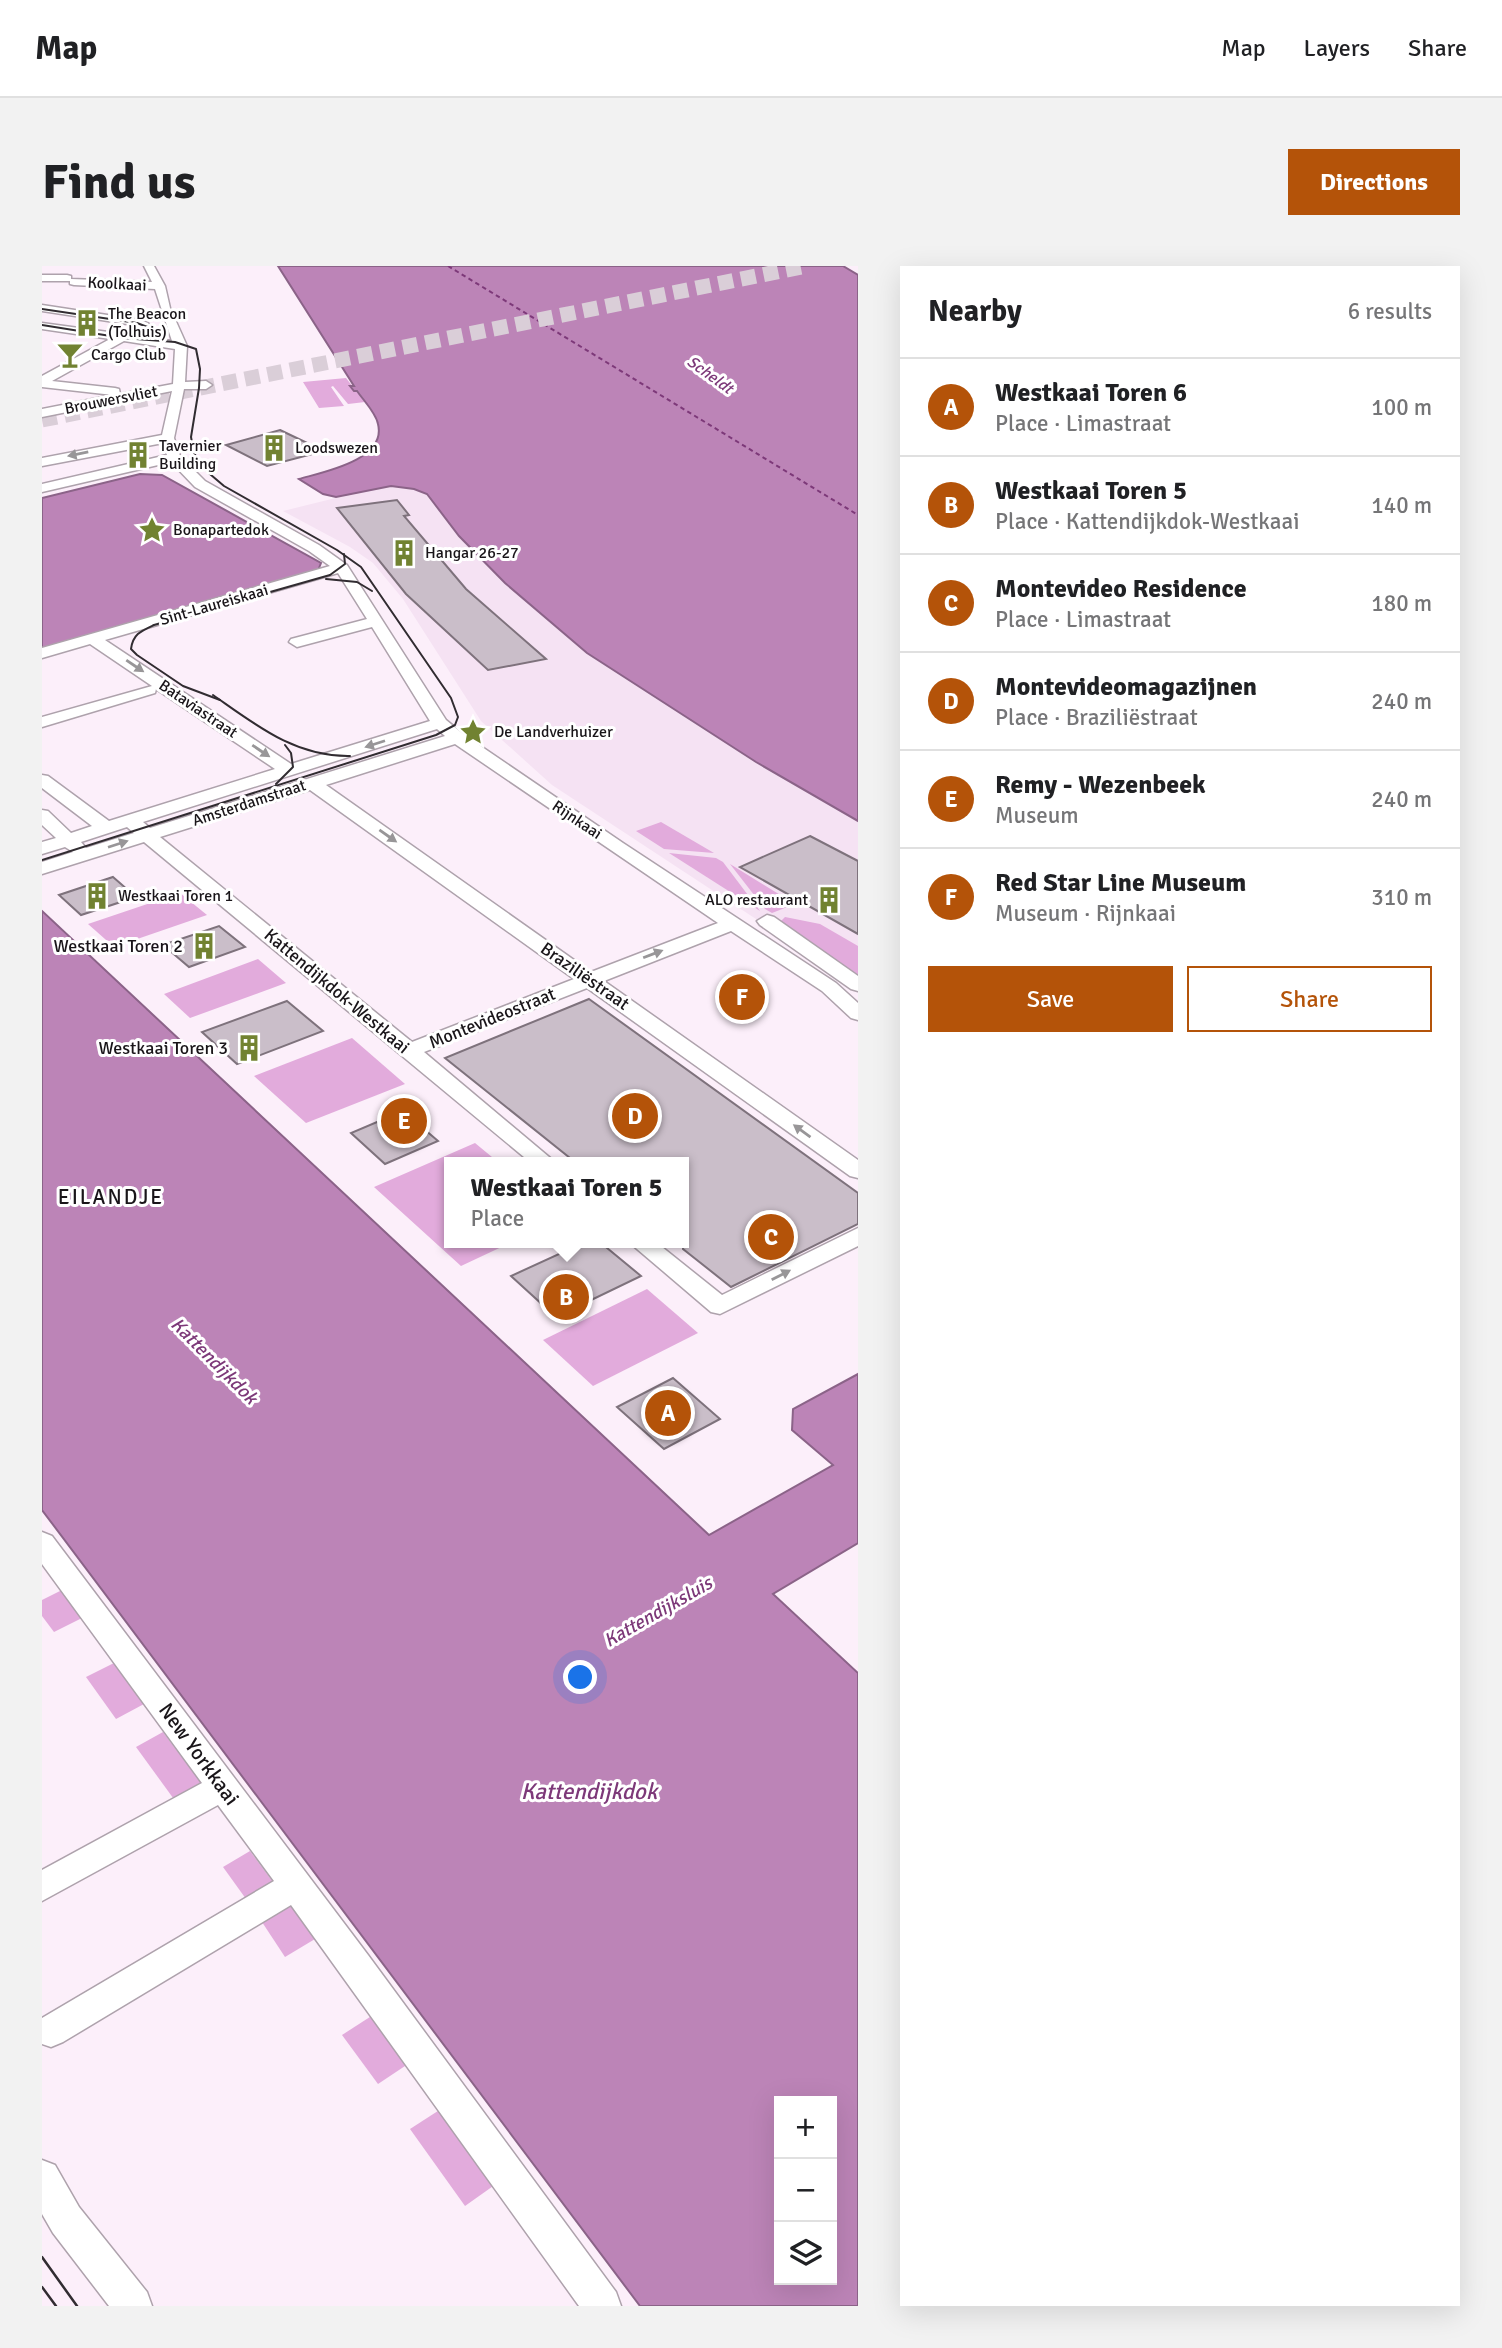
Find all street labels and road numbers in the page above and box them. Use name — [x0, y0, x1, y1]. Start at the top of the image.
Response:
street label: Koolkaai — [87, 272, 147, 296]
street label: Brouwersvliet — [63, 381, 160, 419]
street label: Sint-Laureiskaai — [158, 580, 270, 630]
street label: Bataviastraat — [155, 675, 241, 743]
street label: Amsterdamstraat — [190, 775, 309, 831]
street label: Rijnkaai — [548, 796, 606, 844]
street label: Kattendijkdok-Westkaai — [260, 924, 414, 1058]
street label: Braziliëstraat — [536, 937, 634, 1015]
street label: Montevideostraat — [426, 983, 558, 1053]
street label: New Yorkkaai — [153, 1698, 245, 1810]

